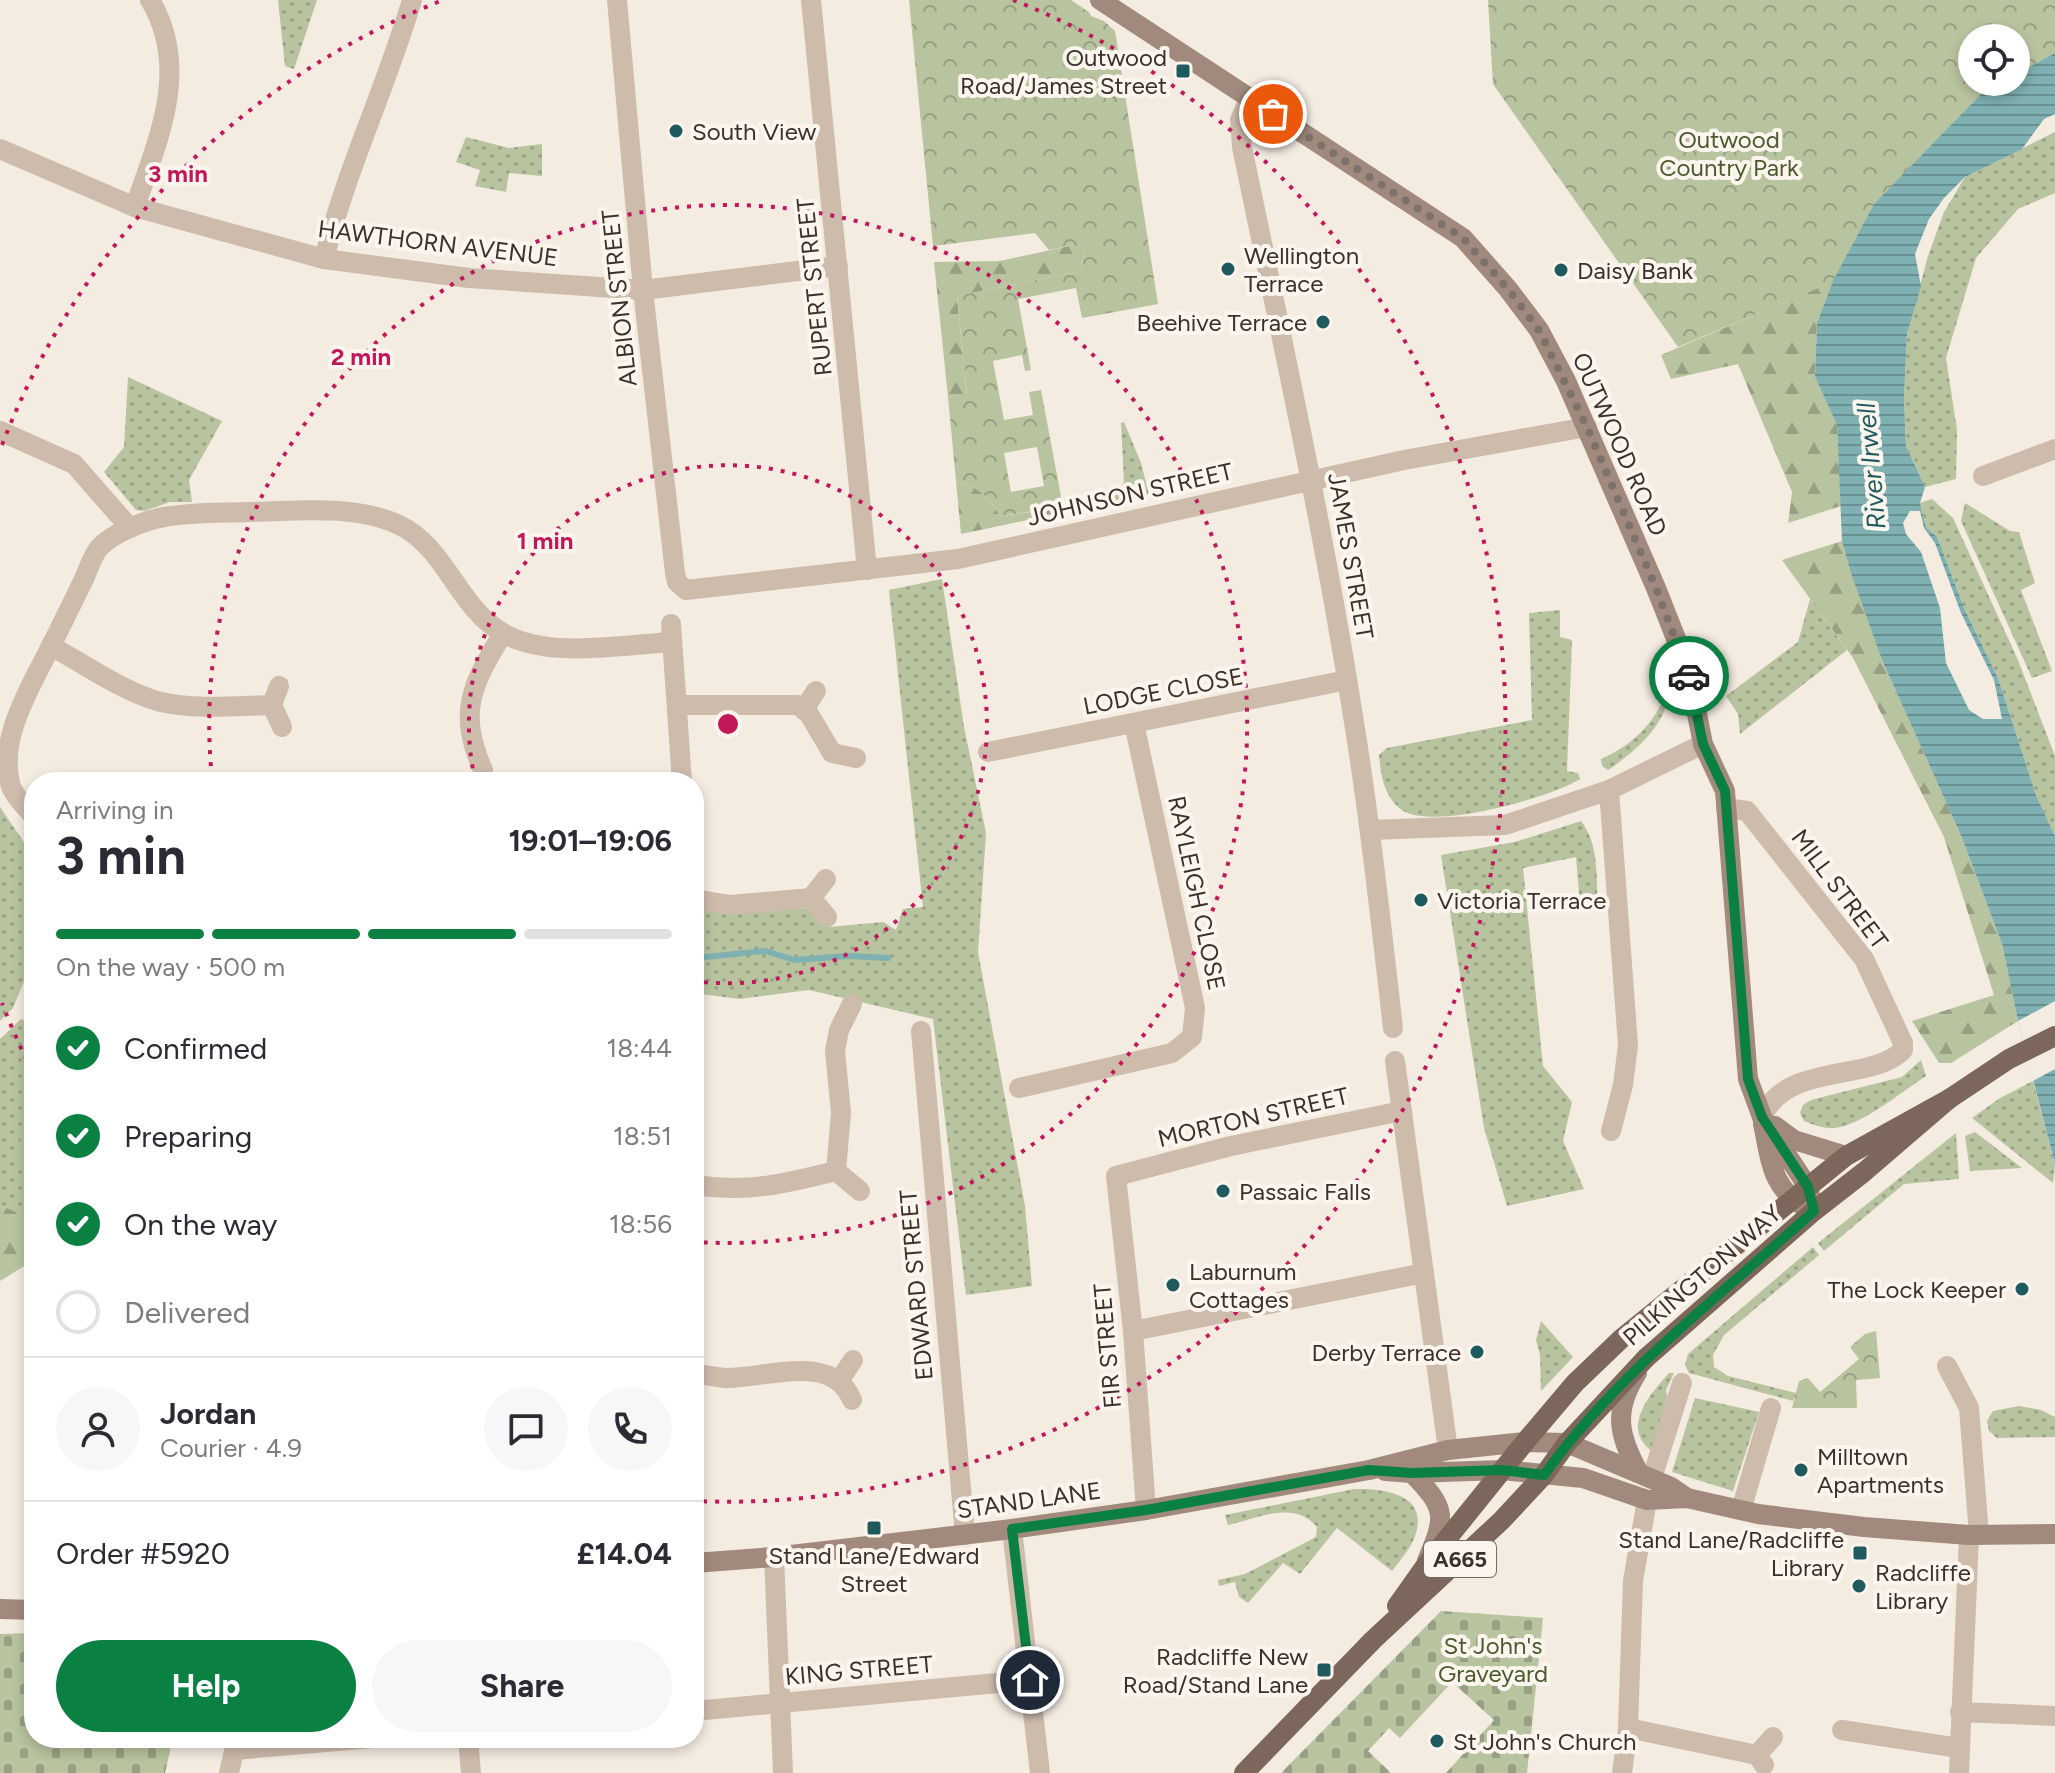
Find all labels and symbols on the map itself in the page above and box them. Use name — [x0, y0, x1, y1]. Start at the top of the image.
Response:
place label: Outwood Road/James Street — [960, 43, 1167, 100]
marker: Outwood Road/James Street — [1174, 62, 1192, 80]
pin — [1239, 80, 1307, 148]
place label: South View — [692, 117, 816, 146]
marker: South View — [667, 122, 685, 140]
park label: Outwood Country Park — [1659, 125, 1799, 182]
text: 3 min — [148, 159, 208, 188]
street label: RUPERT STREET — [790, 197, 838, 377]
street label: ALBION STREET — [595, 208, 643, 388]
street label: HAWTHORN AVENUE — [316, 214, 560, 272]
place label: Wellington Terrace — [1244, 241, 1359, 298]
place label: Daisy Bank — [1577, 256, 1693, 285]
marker: Wellington Terrace — [1219, 260, 1237, 278]
marker: Daisy Bank — [1552, 261, 1570, 279]
place label: Beehive Terrace — [1137, 308, 1307, 337]
marker: Beehive Terrace — [1314, 313, 1332, 331]
text: 2 min — [331, 342, 391, 371]
street label: OUTWOOD ROAD — [1567, 348, 1673, 540]
water label: River Irwell — [1850, 401, 1892, 531]
street label: JOHNSON STREET — [1024, 456, 1236, 532]
street label: JAMES STREET — [1322, 471, 1380, 641]
text: 1 min — [517, 526, 573, 555]
courier — [1649, 636, 1729, 716]
street label: LODGE CLOSE — [1080, 661, 1246, 721]
centre of rings — [714, 710, 742, 738]
street label: RAYLEIGH CLOSE — [1162, 793, 1232, 993]
street label: MILL STREET — [1786, 823, 1894, 955]
place label: Victoria Terrace — [1437, 886, 1606, 915]
marker: Victoria Terrace — [1412, 891, 1430, 909]
street label: MORTON STREET — [1155, 1081, 1351, 1153]
place label: Passaic Falls — [1239, 1177, 1371, 1206]
marker: Passaic Falls — [1214, 1182, 1232, 1200]
street label: EDWARD STREET — [893, 1189, 939, 1381]
street label: PILKINGTON WAY — [1617, 1198, 1787, 1352]
place label: Laburnum Cottages — [1189, 1257, 1297, 1314]
place label: The Lock Keeper — [1827, 1275, 2006, 1304]
marker: Laburnum Cottages — [1164, 1276, 1182, 1294]
marker: The Lock Keeper — [2013, 1280, 2031, 1298]
street label: FIR STREET — [1087, 1282, 1127, 1410]
place label: Derby Terrace — [1312, 1338, 1461, 1367]
marker: Derby Terrace — [1468, 1343, 1486, 1361]
place label: Milltown Apartments — [1817, 1442, 1944, 1499]
marker: Milltown Apartments — [1792, 1461, 1810, 1479]
street label: STAND LANE — [955, 1476, 1103, 1524]
marker: Stand Lane/Edward Street — [865, 1519, 883, 1537]
place label: Stand Lane/Radcliffe Library — [1618, 1525, 1844, 1582]
place label: Stand Lane/Edward Street — [768, 1541, 980, 1598]
road number: A665 — [1424, 1541, 1496, 1577]
marker: Stand Lane/Radcliffe Library — [1851, 1544, 1869, 1562]
place label: Radcliffe Library — [1875, 1558, 1971, 1615]
marker: Radcliffe Library — [1850, 1577, 1868, 1595]
park label: St John's Graveyard — [1438, 1631, 1548, 1688]
place label: Radcliffe New Road/Stand Lane — [1123, 1642, 1308, 1699]
pin — [996, 1646, 1064, 1714]
street label: KING STREET — [784, 1649, 934, 1691]
marker: Radcliffe New Road/Stand Lane — [1315, 1661, 1333, 1679]
place label: St John's Church — [1453, 1727, 1636, 1756]
marker: St John's Church — [1428, 1732, 1446, 1750]

